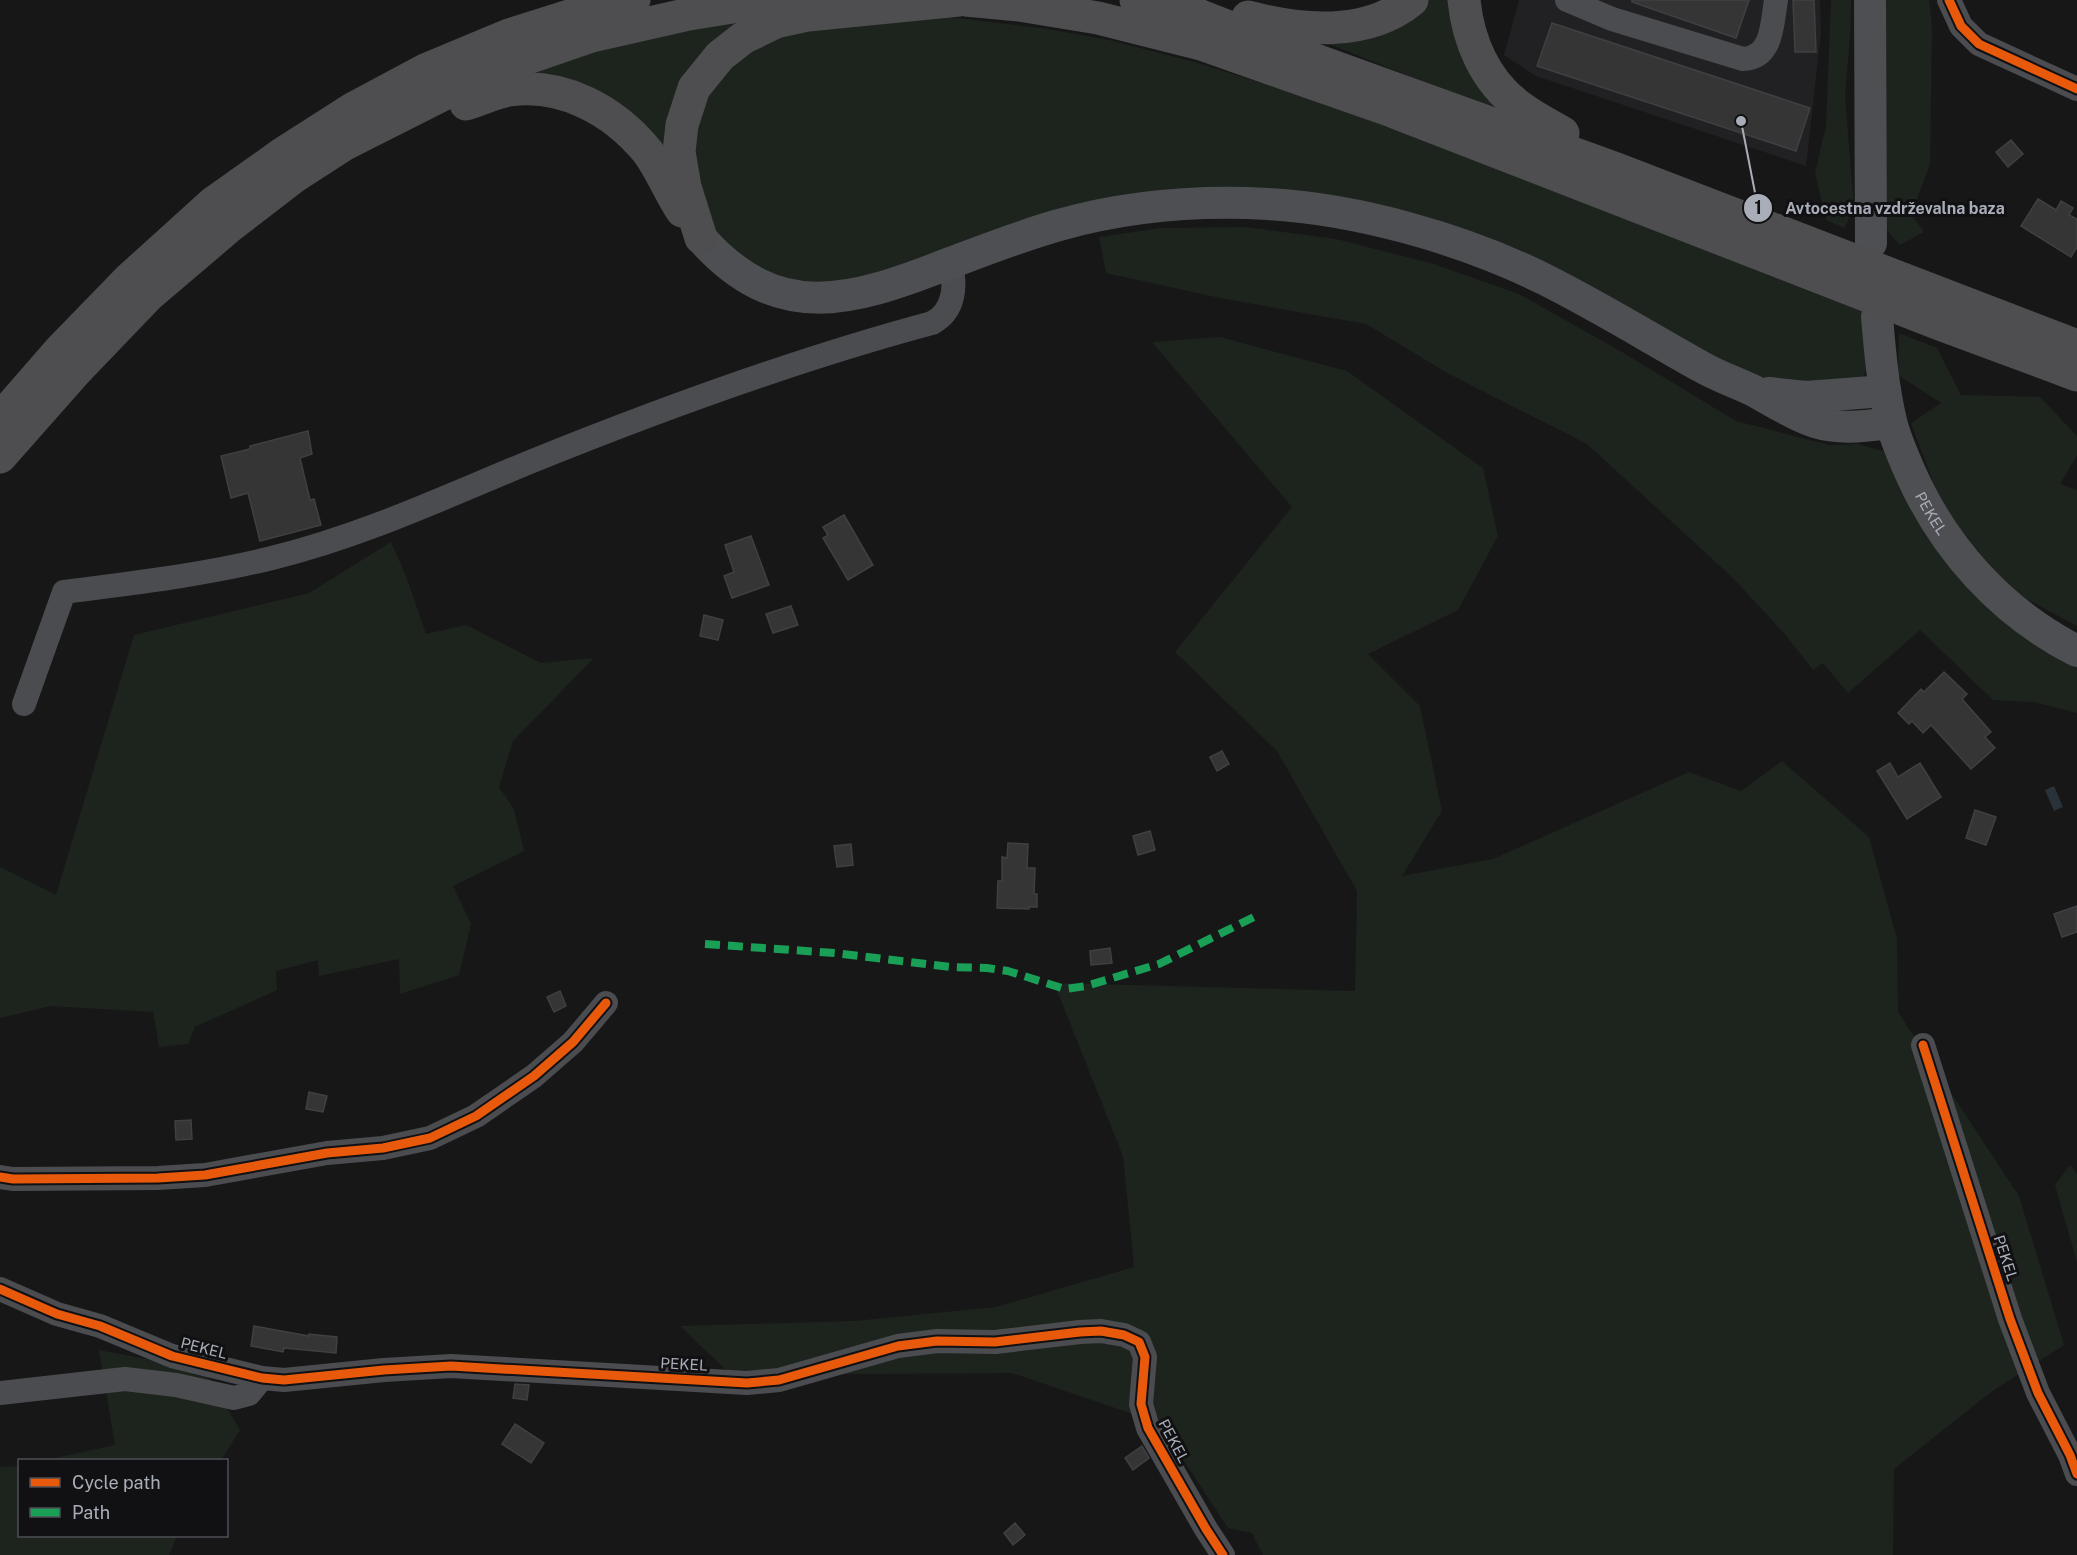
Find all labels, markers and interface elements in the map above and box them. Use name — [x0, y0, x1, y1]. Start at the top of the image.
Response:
callout: Avtocestna vzdrževalna baza — [1743, 191, 2016, 225]
text: 1 — [1754, 197, 1762, 218]
text: Avtocestna vzdrževalna baza — [1785, 199, 2005, 218]
street label: PEKEL — [1912, 489, 1951, 538]
street label: PEKEL — [1991, 1233, 2021, 1283]
street label: PEKEL — [179, 1334, 229, 1362]
street label: PEKEL — [660, 1354, 708, 1374]
street label: PEKEL — [1155, 1416, 1193, 1466]
legend — [18, 1459, 228, 1537]
text: Cycle path — [72, 1472, 161, 1493]
text: Path — [72, 1502, 110, 1523]

